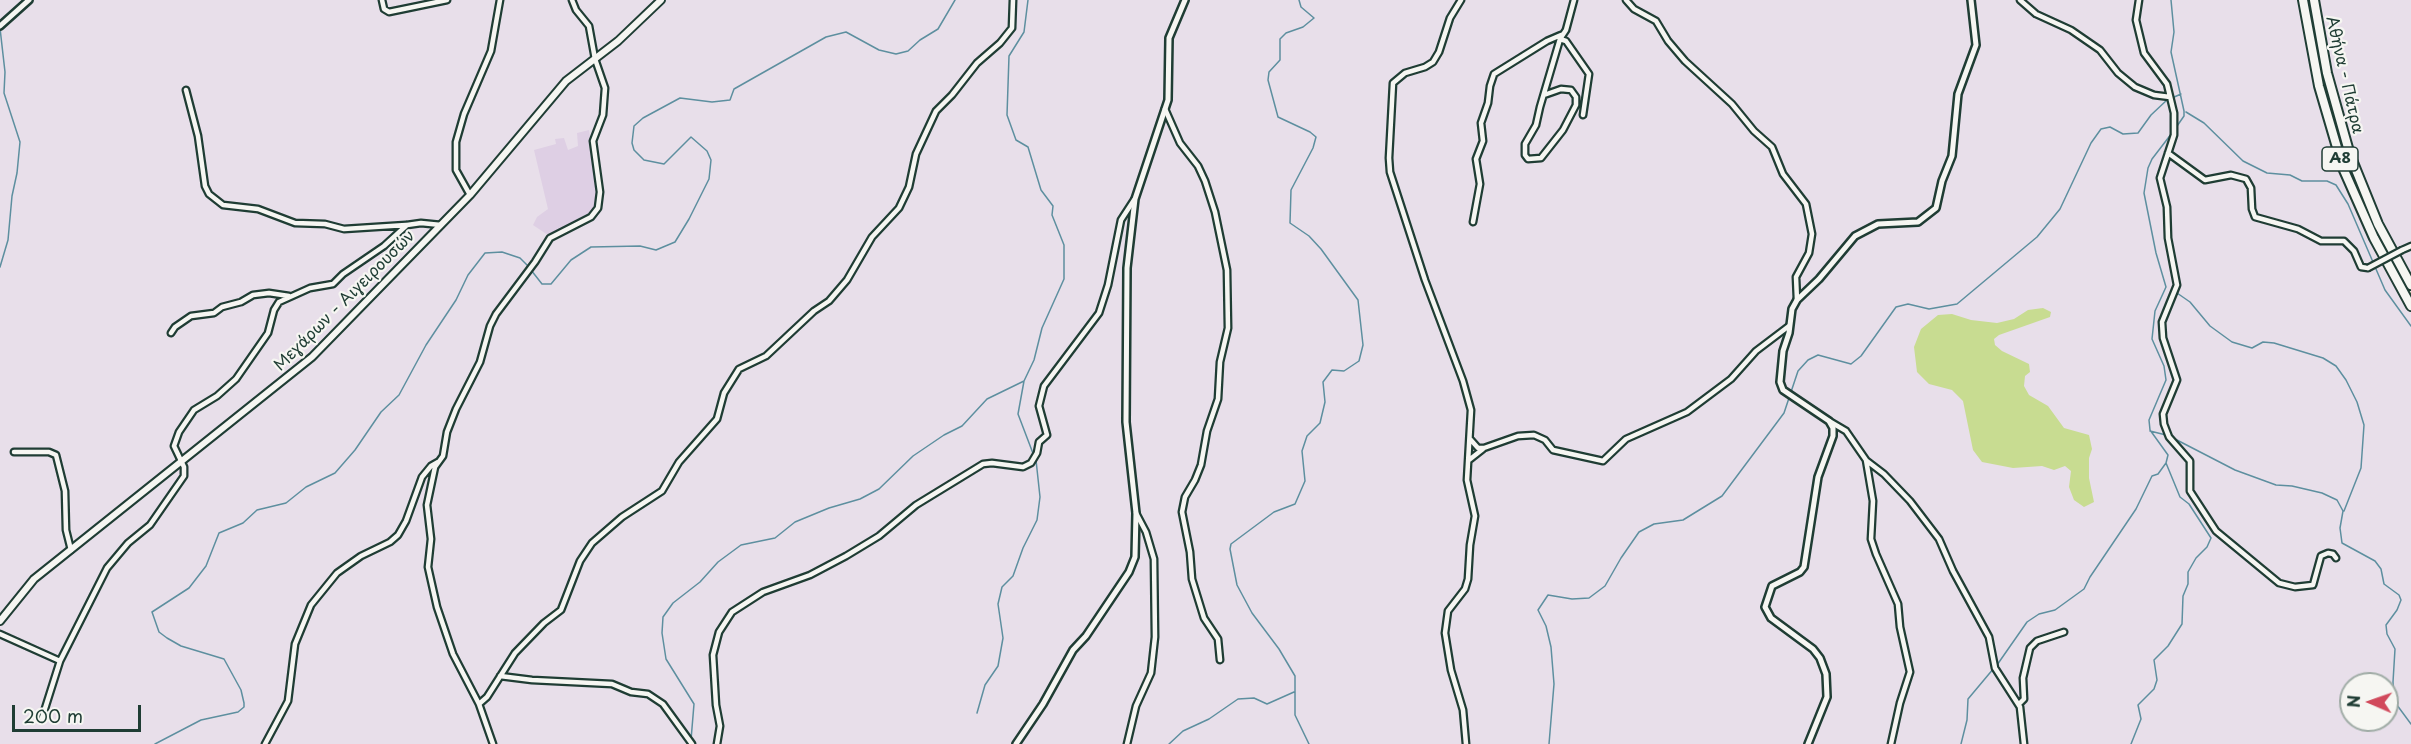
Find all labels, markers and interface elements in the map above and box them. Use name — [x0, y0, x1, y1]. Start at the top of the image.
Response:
street label: Αθήνα - Πάτρα — [2321, 14, 2367, 136]
road number: Α8 — [2322, 147, 2358, 171]
street label: Μεγάρων - Αιγειρουσών — [271, 227, 419, 375]
north arrow — [2339, 672, 2399, 732]
scale bar — [15, 693, 144, 731]
text: N — [2341, 695, 2365, 708]
text: 200 m — [23, 702, 83, 729]

